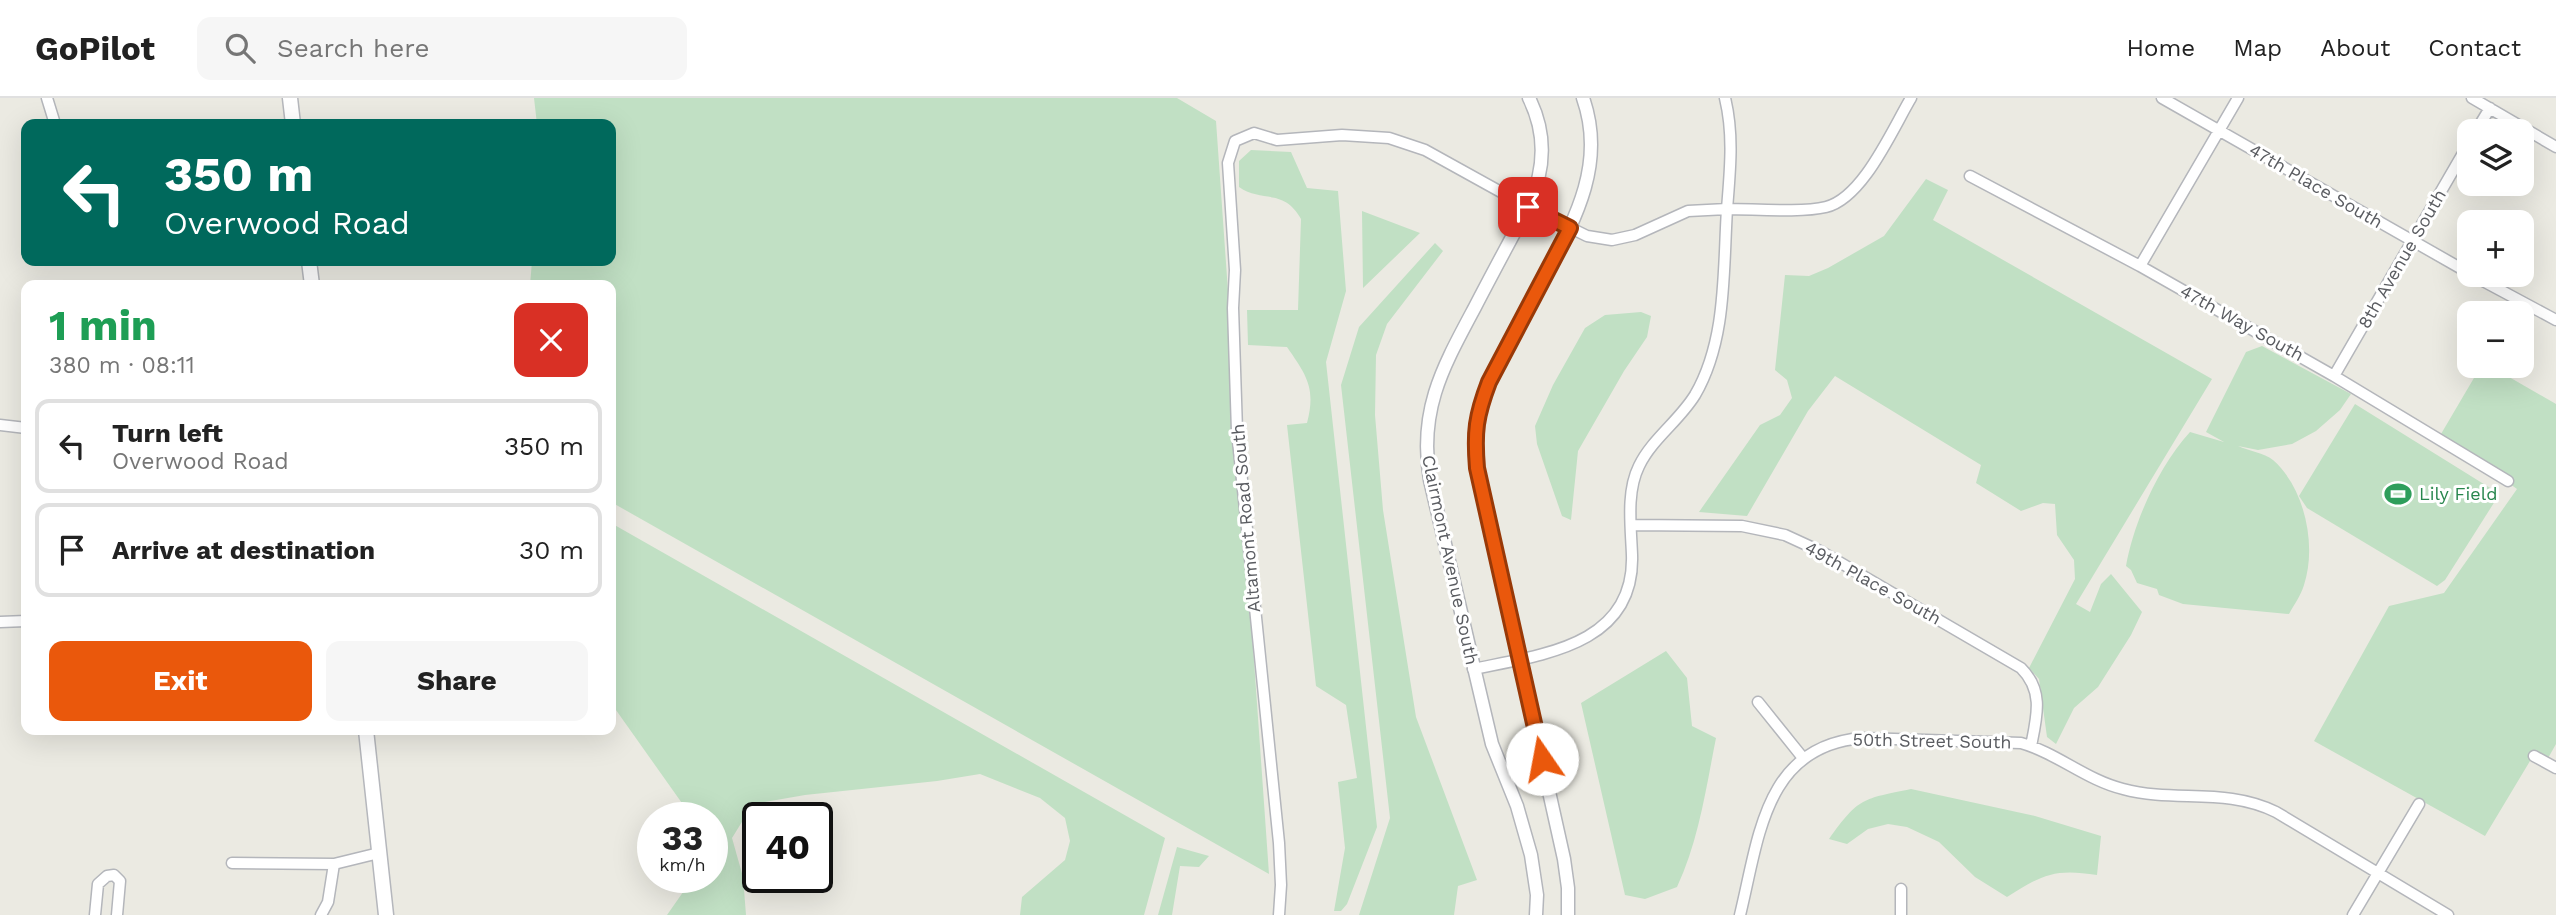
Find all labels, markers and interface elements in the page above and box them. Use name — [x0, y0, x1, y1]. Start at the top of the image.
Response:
search box — [197, 17, 687, 80]
text: GoPilot — [35, 29, 155, 68]
icon: search — [221, 29, 259, 67]
text: Search here — [277, 33, 429, 63]
text: Home — [2127, 34, 2195, 62]
text: Map — [2233, 34, 2282, 62]
text: About — [2320, 34, 2390, 62]
text: Contact — [2428, 34, 2521, 62]
map controls — [2457, 119, 2534, 378]
button: layers — [2457, 119, 2534, 196]
street label: 47th Place South — [2246, 139, 2387, 232]
text: 350 m — [164, 145, 313, 203]
icon: left — [49, 147, 140, 238]
pin — [1498, 177, 1558, 237]
street label: 8th Avenue South — [2353, 185, 2450, 332]
icon: arrive — [1509, 188, 1547, 226]
text: Overwood Road — [164, 204, 410, 242]
button: + — [2457, 210, 2534, 287]
street label: 47th Way South — [2177, 280, 2308, 365]
text: 1 min — [49, 301, 157, 350]
button: − — [2457, 301, 2534, 378]
button: close — [514, 303, 588, 377]
text: 380 m · 08:11 — [49, 352, 195, 379]
text: Turn left — [112, 418, 223, 448]
street label: Altamont Road South — [1227, 423, 1264, 613]
icon: left — [53, 427, 91, 465]
text: 350 m — [504, 431, 584, 461]
text: Overwood Road — [112, 448, 289, 475]
street label: Clairmont Avenue South — [1418, 453, 1483, 667]
sports icon: Lily Field — [2383, 479, 2413, 509]
place label: Lily Field — [2419, 483, 2498, 504]
icon: arrive — [53, 531, 91, 569]
text: Arrive at destination — [112, 535, 375, 565]
text: 30 m — [519, 535, 584, 565]
street label: 49th Place South — [1802, 536, 1945, 629]
button: Exit — [49, 641, 312, 721]
button: Share — [326, 641, 588, 721]
position arrow — [1505, 722, 1579, 796]
street label: 50th Street South — [1852, 729, 2012, 752]
speed limit sign: 40 — [742, 802, 833, 893]
text: 33 — [662, 817, 703, 859]
text: km/h — [659, 854, 706, 875]

